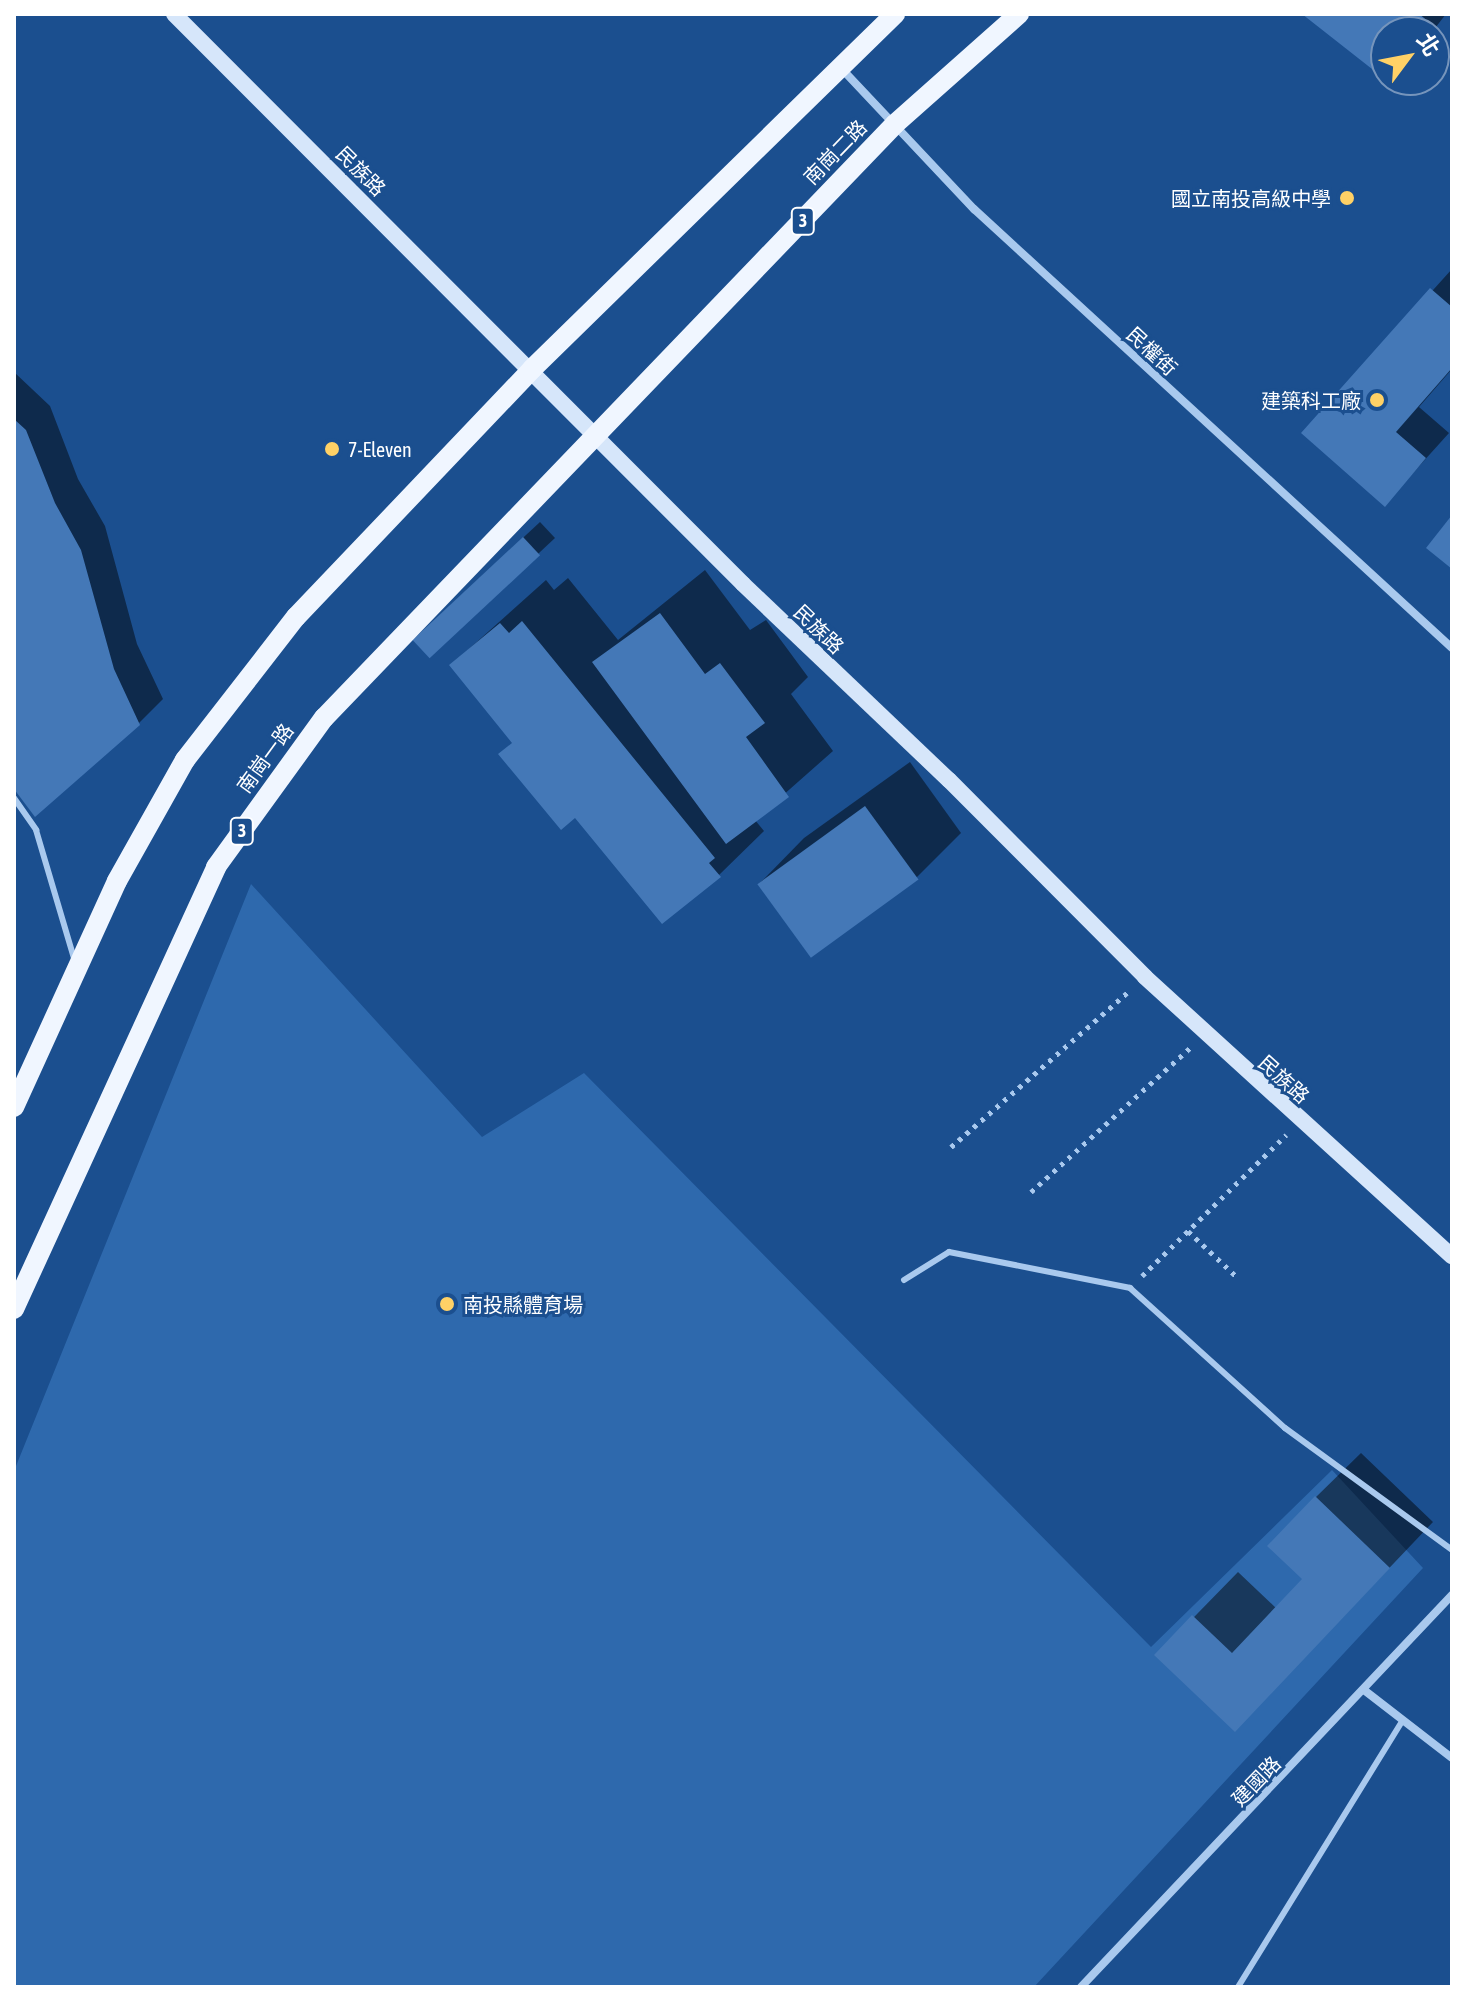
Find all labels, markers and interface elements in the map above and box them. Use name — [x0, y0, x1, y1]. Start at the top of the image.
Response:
north arrow — [1370, 16, 1450, 96]
text: 北 — [1412, 28, 1446, 61]
street label: 南崗二路 — [799, 115, 871, 189]
street label: 民族路 — [331, 141, 391, 201]
place label: 國立南投高級中學 — [1171, 186, 1331, 210]
marker: 國立南投高級中學 — [1338, 189, 1356, 207]
road number: 3 — [789, 207, 817, 235]
street label: 民權街 — [1122, 322, 1182, 380]
place label: 建築科工廠 — [1261, 388, 1361, 412]
marker: 建築科工廠 — [1368, 391, 1386, 409]
place label: 7-Eleven — [348, 437, 412, 461]
marker: 7-Eleven — [323, 440, 341, 458]
street label: 民族路 — [789, 600, 849, 658]
street label: 南崗一路 — [232, 719, 298, 797]
road number: 3 — [228, 817, 256, 845]
street label: 民族路 — [1254, 1050, 1314, 1108]
place label: 南投縣體育場 — [463, 1292, 583, 1316]
marker: 南投縣體育場 — [438, 1295, 456, 1313]
street label: 建國路 — [1227, 1751, 1285, 1811]

